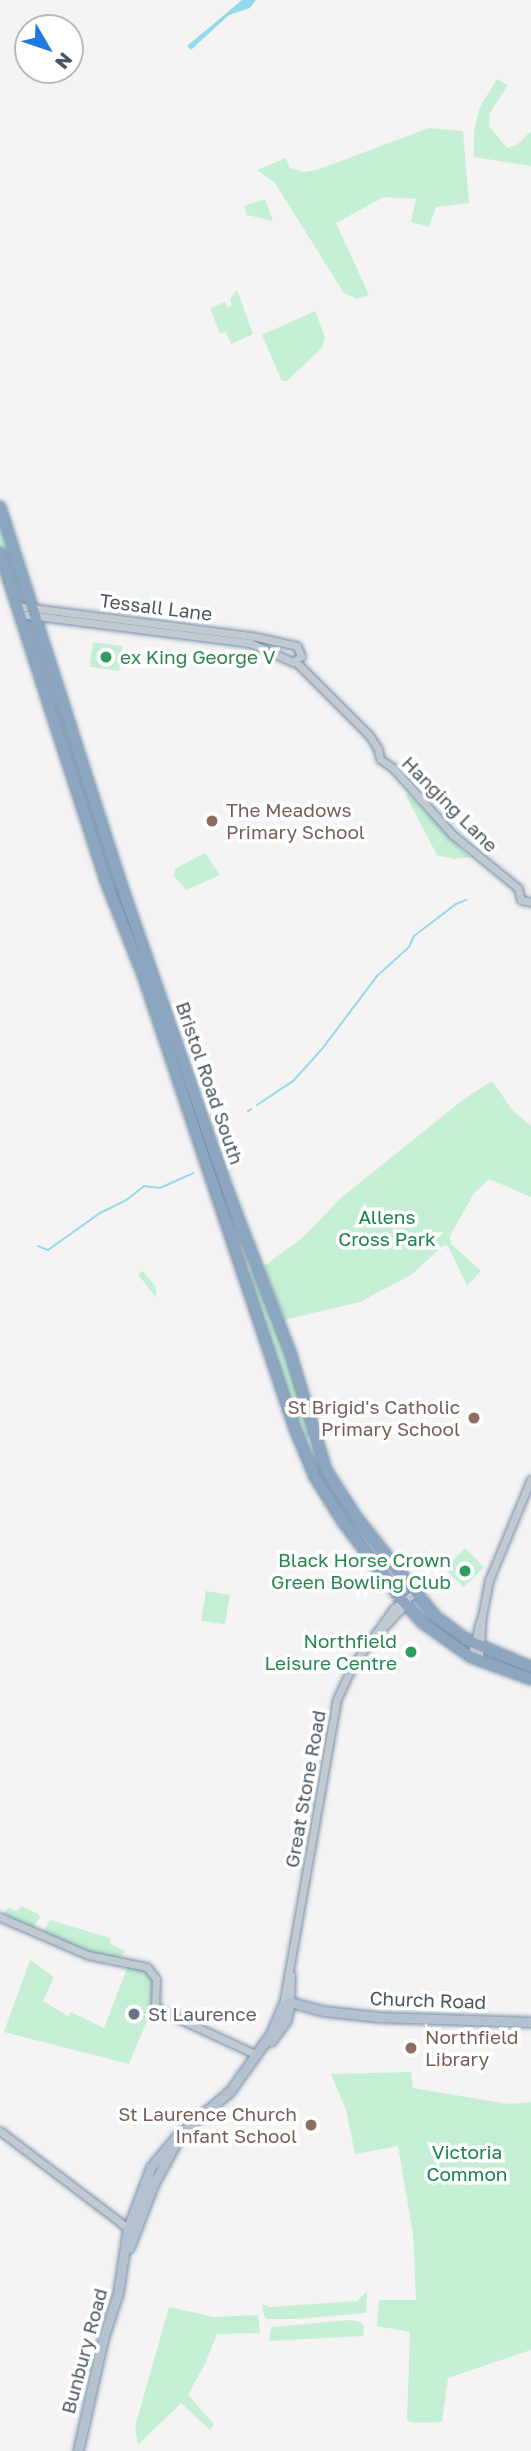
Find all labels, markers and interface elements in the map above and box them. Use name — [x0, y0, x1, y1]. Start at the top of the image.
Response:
north arrow — [14, 14, 84, 84]
text: N — [51, 48, 78, 74]
street label: Tessall Lane — [98, 589, 214, 625]
place label: ex King George V — [120, 646, 275, 668]
marker: ex King George V — [98, 649, 114, 665]
street label: Hanging Lane — [397, 751, 503, 857]
place label: The Meadows Primary School — [226, 799, 365, 843]
marker: The Meadows Primary School — [204, 813, 220, 829]
street label: Bristol Road South — [171, 999, 249, 1167]
park label: Allens Cross Park — [338, 1206, 436, 1250]
place label: St Brigid's Catholic Primary School — [287, 1396, 460, 1440]
marker: St Brigid's Catholic Primary School — [466, 1410, 482, 1426]
place label: Black Horse Crown Green Bowling Club — [271, 1549, 451, 1593]
marker: Black Horse Crown Green Bowling Club — [457, 1563, 473, 1579]
place label: Northfield Leisure Centre — [264, 1630, 397, 1674]
marker: Northfield Leisure Centre — [403, 1644, 419, 1660]
street label: Great Stone Road — [280, 1709, 330, 1869]
street label: Church Road — [369, 1987, 487, 2013]
place label: St Laurence — [148, 2003, 257, 2025]
marker: St Laurence — [126, 2006, 142, 2022]
place label: Northfield Library — [425, 2026, 519, 2070]
marker: Northfield Library — [403, 2040, 419, 2056]
place label: St Laurence Church Infant School — [118, 2103, 297, 2147]
marker: St Laurence Church Infant School — [303, 2117, 319, 2133]
park label: Victoria Common — [426, 2141, 508, 2185]
street label: Bunbury Road — [56, 2286, 112, 2416]

